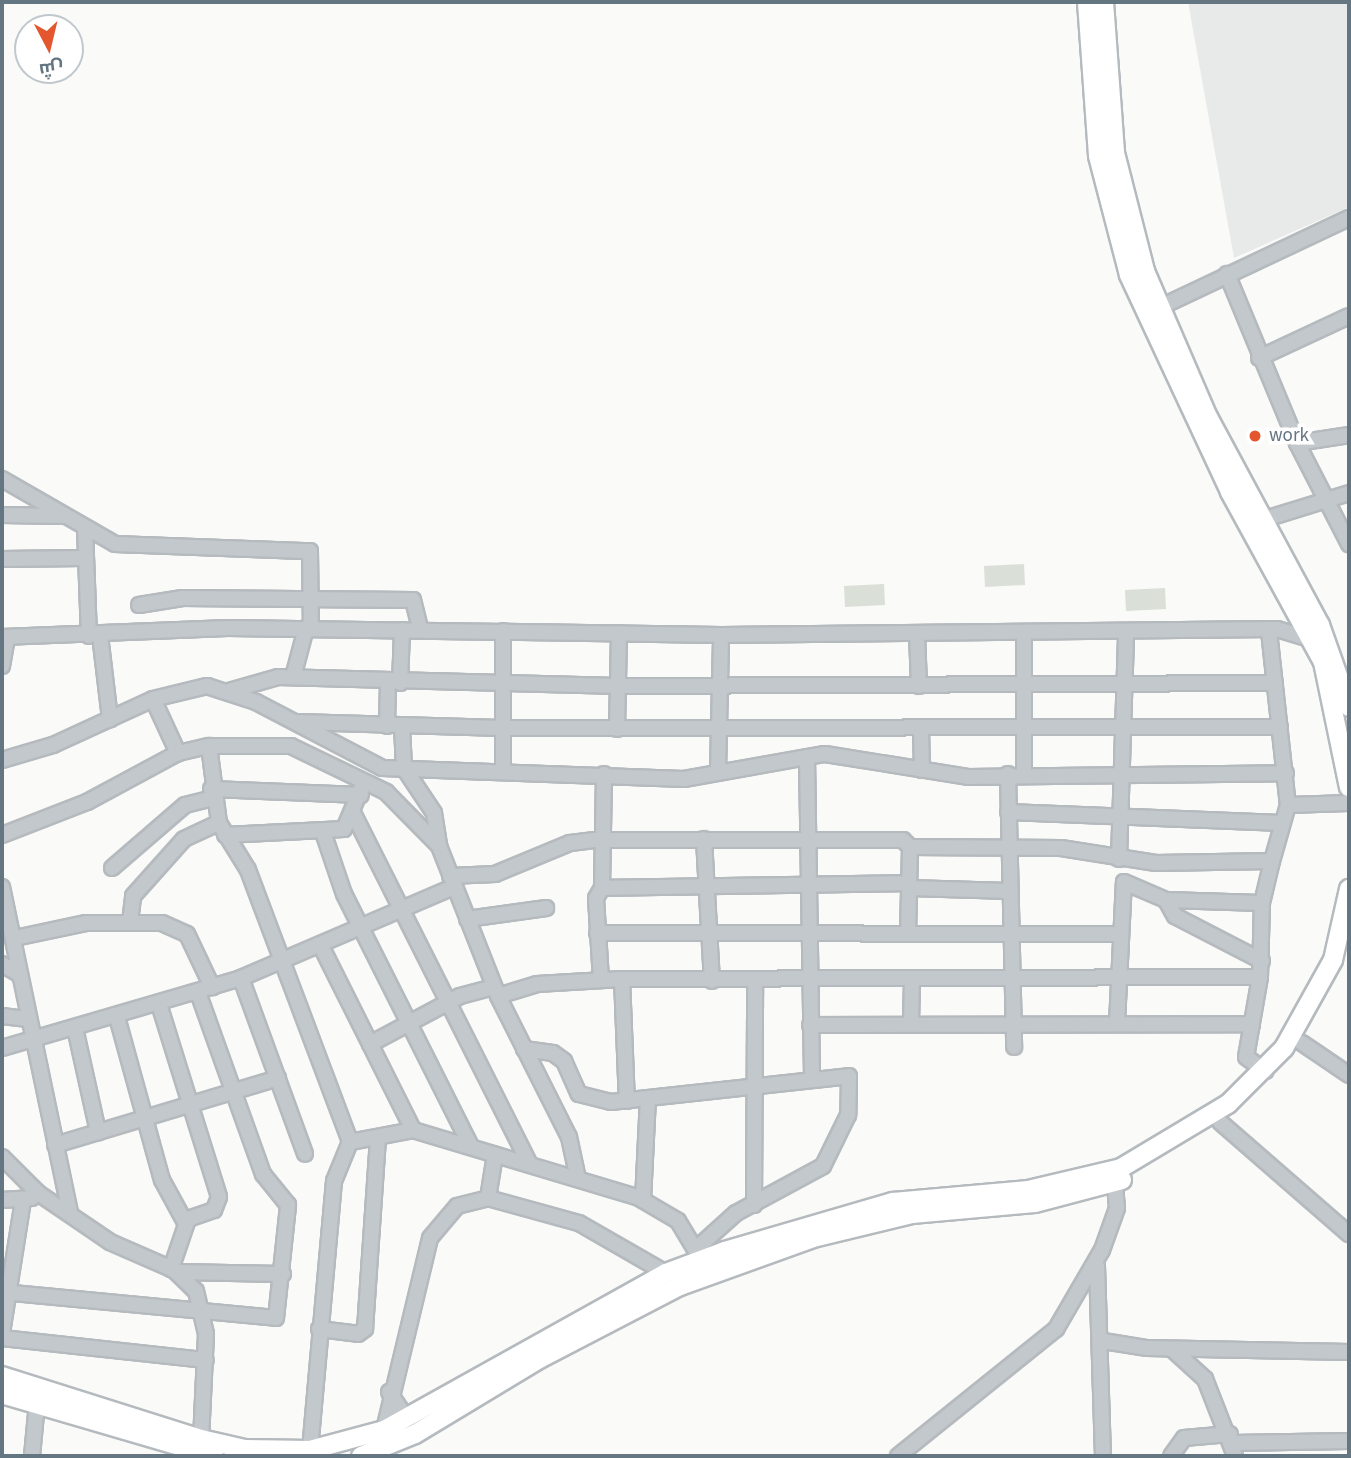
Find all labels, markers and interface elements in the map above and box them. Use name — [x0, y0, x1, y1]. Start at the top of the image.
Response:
north arrow — [14, 14, 84, 84]
text: ش — [38, 53, 65, 83]
place label: work — [1269, 425, 1309, 447]
marker: work — [1247, 428, 1263, 444]

